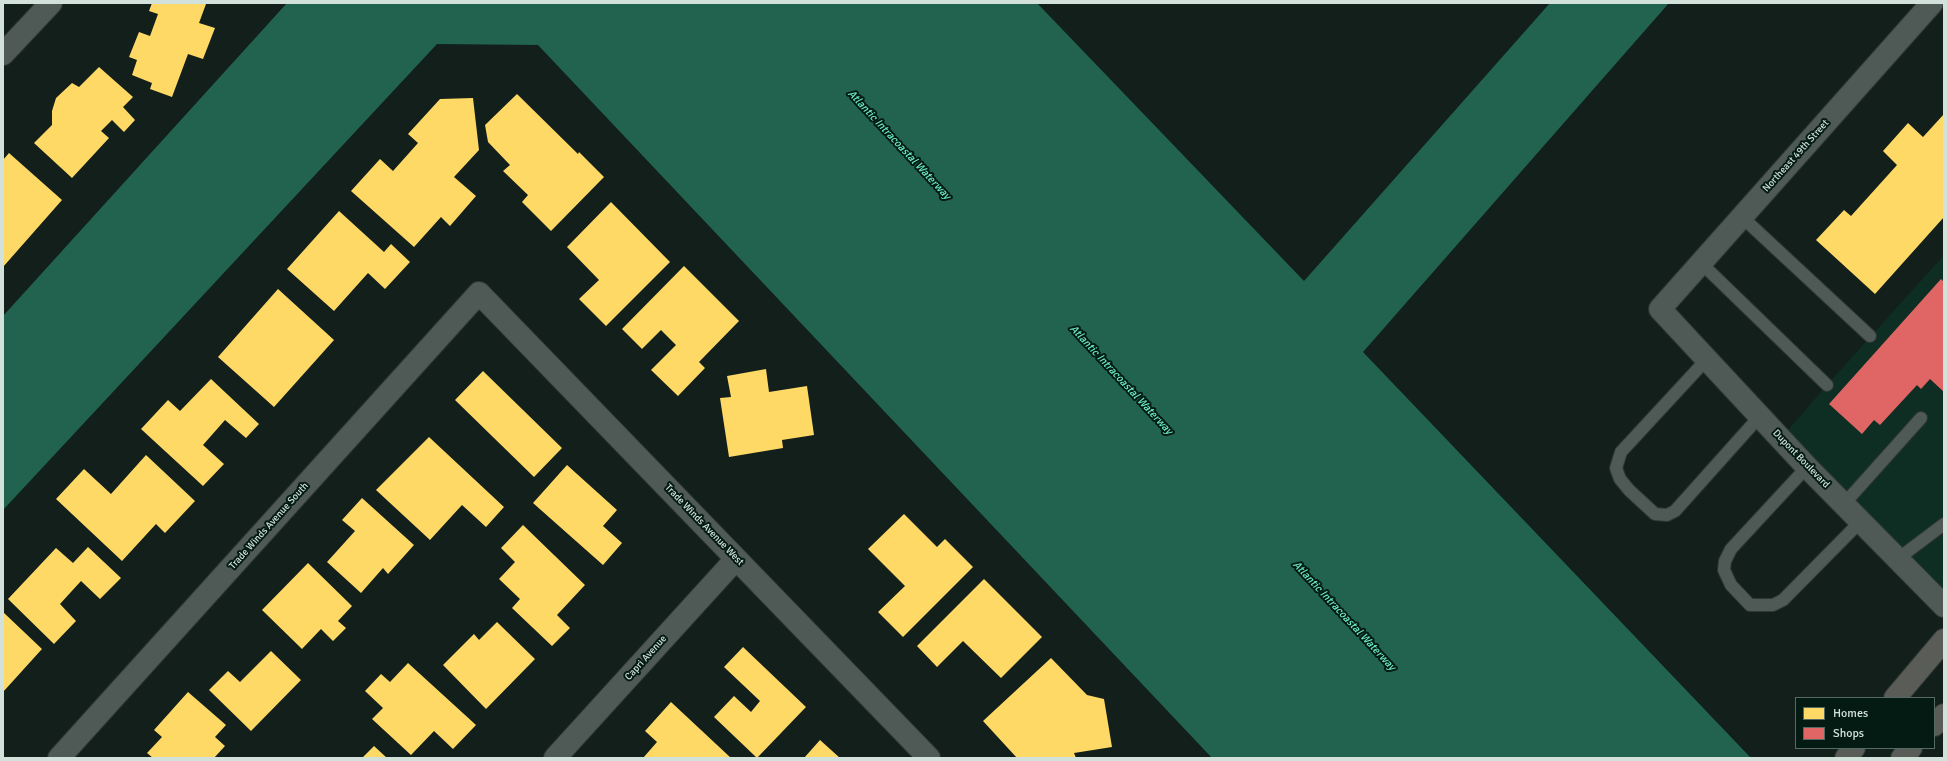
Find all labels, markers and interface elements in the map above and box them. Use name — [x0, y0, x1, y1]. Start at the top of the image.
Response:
water label: Atlantic Intracoastal Waterway — [845, 87, 953, 203]
street label: Northeast 49th Street — [1760, 117, 1832, 195]
water label: Atlantic Intracoastal Waterway — [1067, 322, 1175, 438]
street label: Dupont Boulevard — [1770, 427, 1832, 491]
street label: Trade Winds Avenue South — [227, 480, 311, 572]
street label: Trade Winds Avenue West — [662, 482, 746, 568]
water label: Atlantic Intracoastal Waterway — [1290, 558, 1398, 674]
street label: Capri Avenue — [623, 633, 669, 683]
legend — [1795, 697, 1935, 749]
text: Homes — [1833, 706, 1868, 721]
text: Shops — [1833, 726, 1864, 741]

